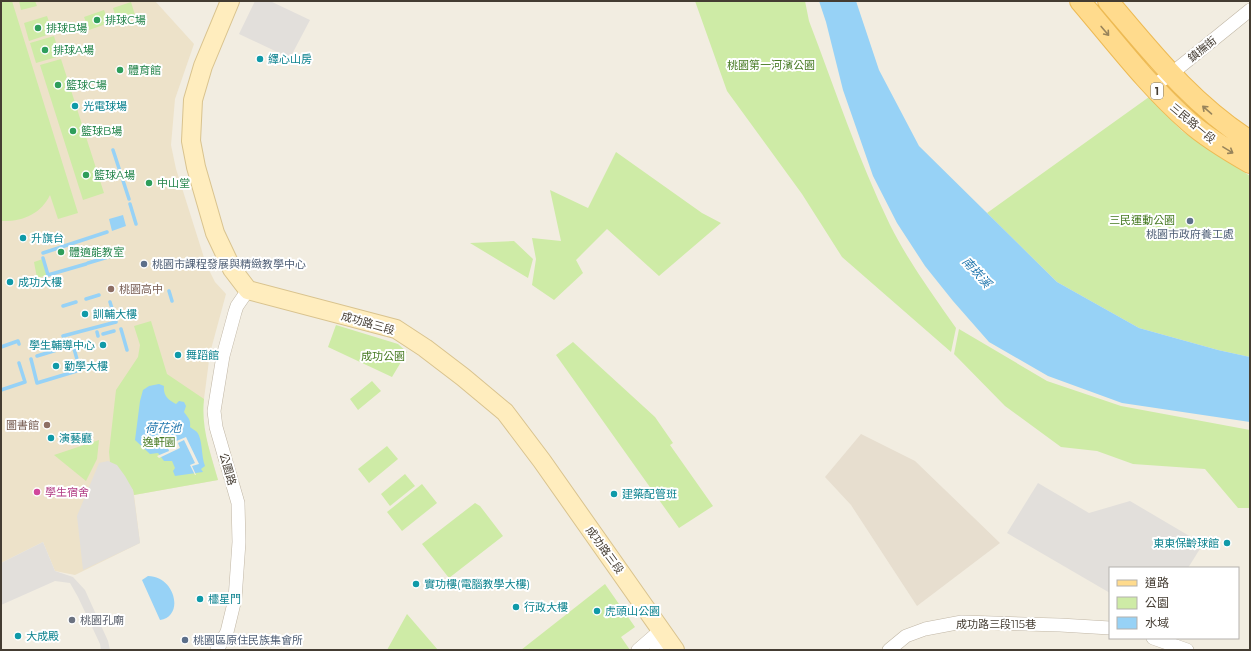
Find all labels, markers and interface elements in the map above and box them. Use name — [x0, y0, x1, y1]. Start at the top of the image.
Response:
place label: 排球C場 — [105, 13, 146, 27]
marker: 排球C場 — [92, 15, 102, 25]
place label: 排球B場 — [46, 21, 87, 35]
marker: 排球B場 — [33, 23, 43, 33]
one-way arrow — [1101, 25, 1110, 36]
street label: 鎮撫街 — [1185, 33, 1219, 65]
place label: 排球A場 — [53, 43, 94, 57]
marker: 排球A場 — [40, 45, 50, 55]
place label: 繹心山房 — [268, 52, 312, 66]
marker: 繹心山房 — [255, 54, 265, 64]
park label: 桃園第一河濱公園 — [727, 58, 815, 72]
place label: 體育館 — [128, 63, 161, 77]
marker: 體育館 — [115, 65, 125, 75]
place label: 籃球C場 — [66, 78, 107, 92]
marker: 籃球C場 — [53, 80, 63, 90]
road number: 1 — [1151, 83, 1163, 99]
place label: 光電球場 — [83, 99, 127, 113]
street label: 三民路一段 — [1167, 100, 1219, 146]
marker: 光電球場 — [70, 101, 80, 111]
one-way arrow — [1202, 105, 1212, 115]
place label: 籃球B場 — [81, 124, 122, 138]
marker: 籃球B場 — [68, 126, 78, 136]
one-way arrow — [1222, 146, 1233, 154]
place label: 籃球A場 — [94, 168, 135, 182]
marker: 籃球A場 — [81, 170, 91, 180]
place label: 中山堂 — [157, 176, 190, 190]
marker: 中山堂 — [144, 178, 154, 188]
park label: 三民運動公園 — [1109, 213, 1175, 227]
marker: 桃園市政府養工處 — [1185, 216, 1195, 226]
place label: 桃園市政府養工處 — [1146, 227, 1234, 241]
place label: 升旗台 — [31, 231, 64, 245]
marker: 升旗台 — [18, 233, 28, 243]
place label: 體適能教室 — [69, 245, 124, 259]
marker: 體適能教室 — [56, 247, 66, 257]
water label: 南崁溪 — [959, 254, 996, 292]
place label: 桃園市課程發展與精緻教學中心 — [152, 257, 306, 271]
marker: 桃園市課程發展與精緻教學中心 — [139, 259, 149, 269]
place label: 成功大樓 — [18, 275, 62, 289]
marker: 成功大樓 — [5, 277, 15, 287]
place label: 桃園高中 — [119, 282, 163, 296]
marker: 桃園高中 — [106, 284, 116, 294]
place label: 訓輔大樓 — [93, 307, 137, 321]
marker: 訓輔大樓 — [80, 309, 90, 319]
street label: 成功路三段 — [340, 309, 396, 337]
place label: 學生輔導中心 — [29, 338, 95, 352]
marker: 學生輔導中心 — [98, 340, 108, 350]
place label: 舞蹈館 — [186, 348, 219, 362]
park label: 成功公園 — [361, 349, 405, 363]
marker: 舞蹈館 — [173, 350, 183, 360]
place label: 勤學大樓 — [64, 359, 108, 373]
marker: 勤學大樓 — [51, 361, 61, 371]
place label: 圖書館 — [6, 418, 39, 432]
marker: 圖書館 — [42, 420, 52, 430]
water label: 荷花池 — [145, 420, 183, 435]
place label: 演藝廳 — [59, 431, 92, 445]
marker: 演藝廳 — [46, 433, 56, 443]
park label: 逸軒園 — [143, 435, 176, 449]
street label: 公園路 — [217, 451, 239, 487]
place label: 學生宿舍 — [45, 485, 89, 499]
marker: 學生宿舍 — [32, 487, 42, 497]
place label: 建築配管班 — [622, 487, 677, 501]
marker: 建築配管班 — [609, 489, 619, 499]
street label: 成功路三段 — [583, 524, 627, 576]
place label: 東東保齡球館 — [1153, 536, 1219, 550]
marker: 東東保齡球館 — [1222, 538, 1232, 548]
legend — [1109, 567, 1239, 639]
text: 道路 — [1145, 575, 1169, 590]
place label: 實功樓(電腦教學大樓) — [424, 577, 530, 591]
marker: 實功樓(電腦教學大樓) — [411, 579, 421, 589]
place label: 櫺星門 — [208, 592, 241, 606]
marker: 櫺星門 — [195, 594, 205, 604]
text: 公園 — [1145, 595, 1169, 610]
place label: 行政大樓 — [524, 600, 568, 614]
marker: 行政大樓 — [511, 602, 521, 612]
place label: 虎頭山公園 — [605, 604, 660, 618]
marker: 虎頭山公園 — [592, 606, 602, 616]
place label: 桃園孔廟 — [80, 613, 124, 627]
marker: 桃園孔廟 — [67, 615, 77, 625]
text: 水域 — [1145, 615, 1169, 630]
street label: 成功路三段115巷 — [956, 617, 1036, 631]
place label: 大成殿 — [26, 629, 59, 643]
marker: 大成殿 — [13, 631, 23, 641]
place label: 桃園區原住民族集會所 — [193, 633, 303, 647]
marker: 桃園區原住民族集會所 — [180, 635, 190, 645]

